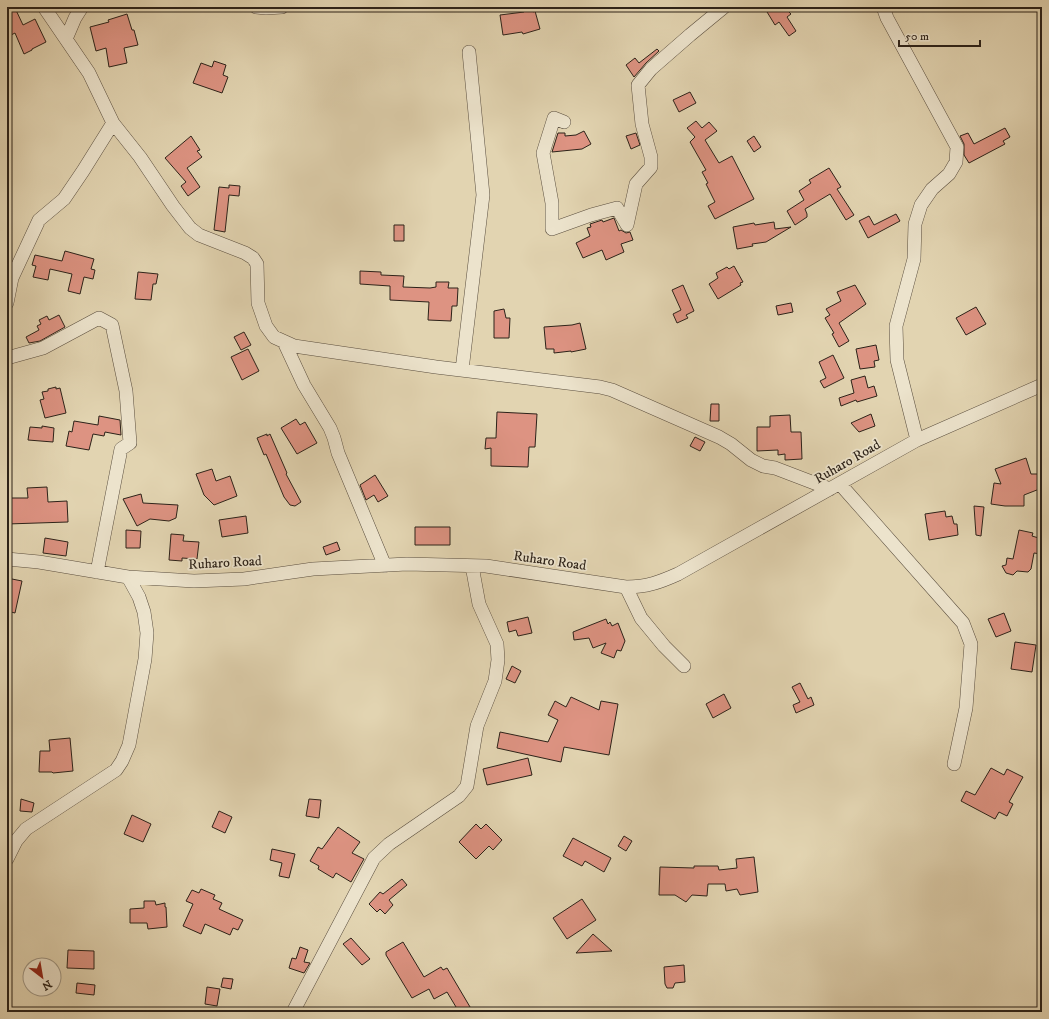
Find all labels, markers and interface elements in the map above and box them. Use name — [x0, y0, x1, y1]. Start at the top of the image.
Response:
scale bar — [899, 22, 980, 48]
text: 50 m — [905, 29, 929, 44]
street label: Ruharo Road — [811, 436, 884, 488]
street label: Ruharo Road — [512, 547, 587, 575]
street label: Ruharo Road — [188, 552, 262, 574]
north arrow — [22, 957, 62, 997]
text: N — [39, 976, 54, 993]

